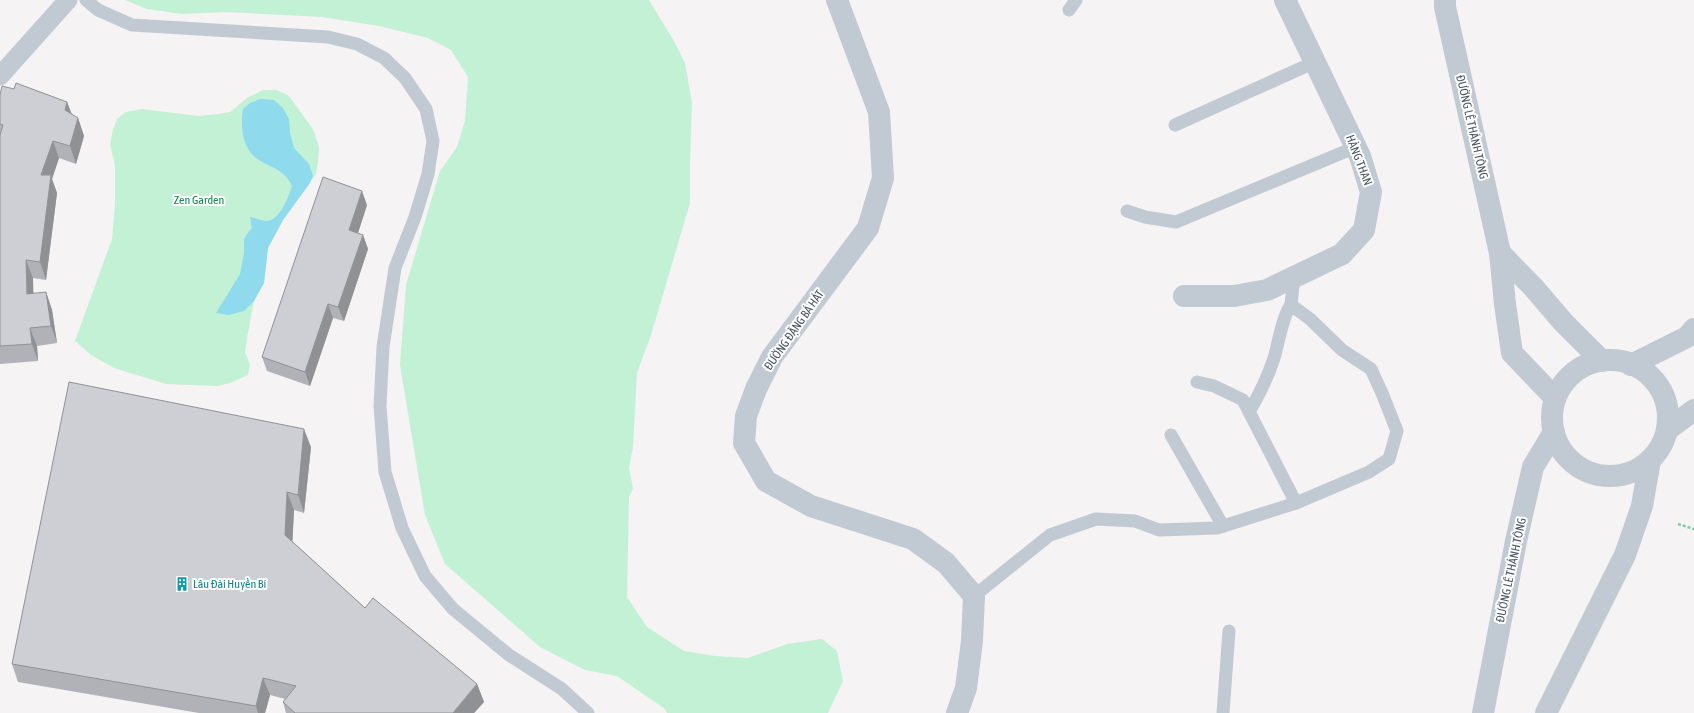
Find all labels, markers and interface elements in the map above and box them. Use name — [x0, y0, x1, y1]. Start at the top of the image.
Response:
street label: ĐƯỜNG LÊ THÁNH TÔNG — [1453, 73, 1491, 181]
street label: HÀNG THAN — [1343, 133, 1375, 187]
park label: Zen Garden — [174, 193, 224, 207]
street label: ĐƯỜNG ĐẶNG BÁ HÁT — [761, 287, 827, 373]
street label: ĐƯỜNG LÊ THÁNH TÔNG — [1493, 516, 1529, 624]
building icon: Lâu Đài Huyền Bí — [174, 576, 190, 592]
place label: Lâu Đài Huyền Bí — [193, 577, 267, 591]

